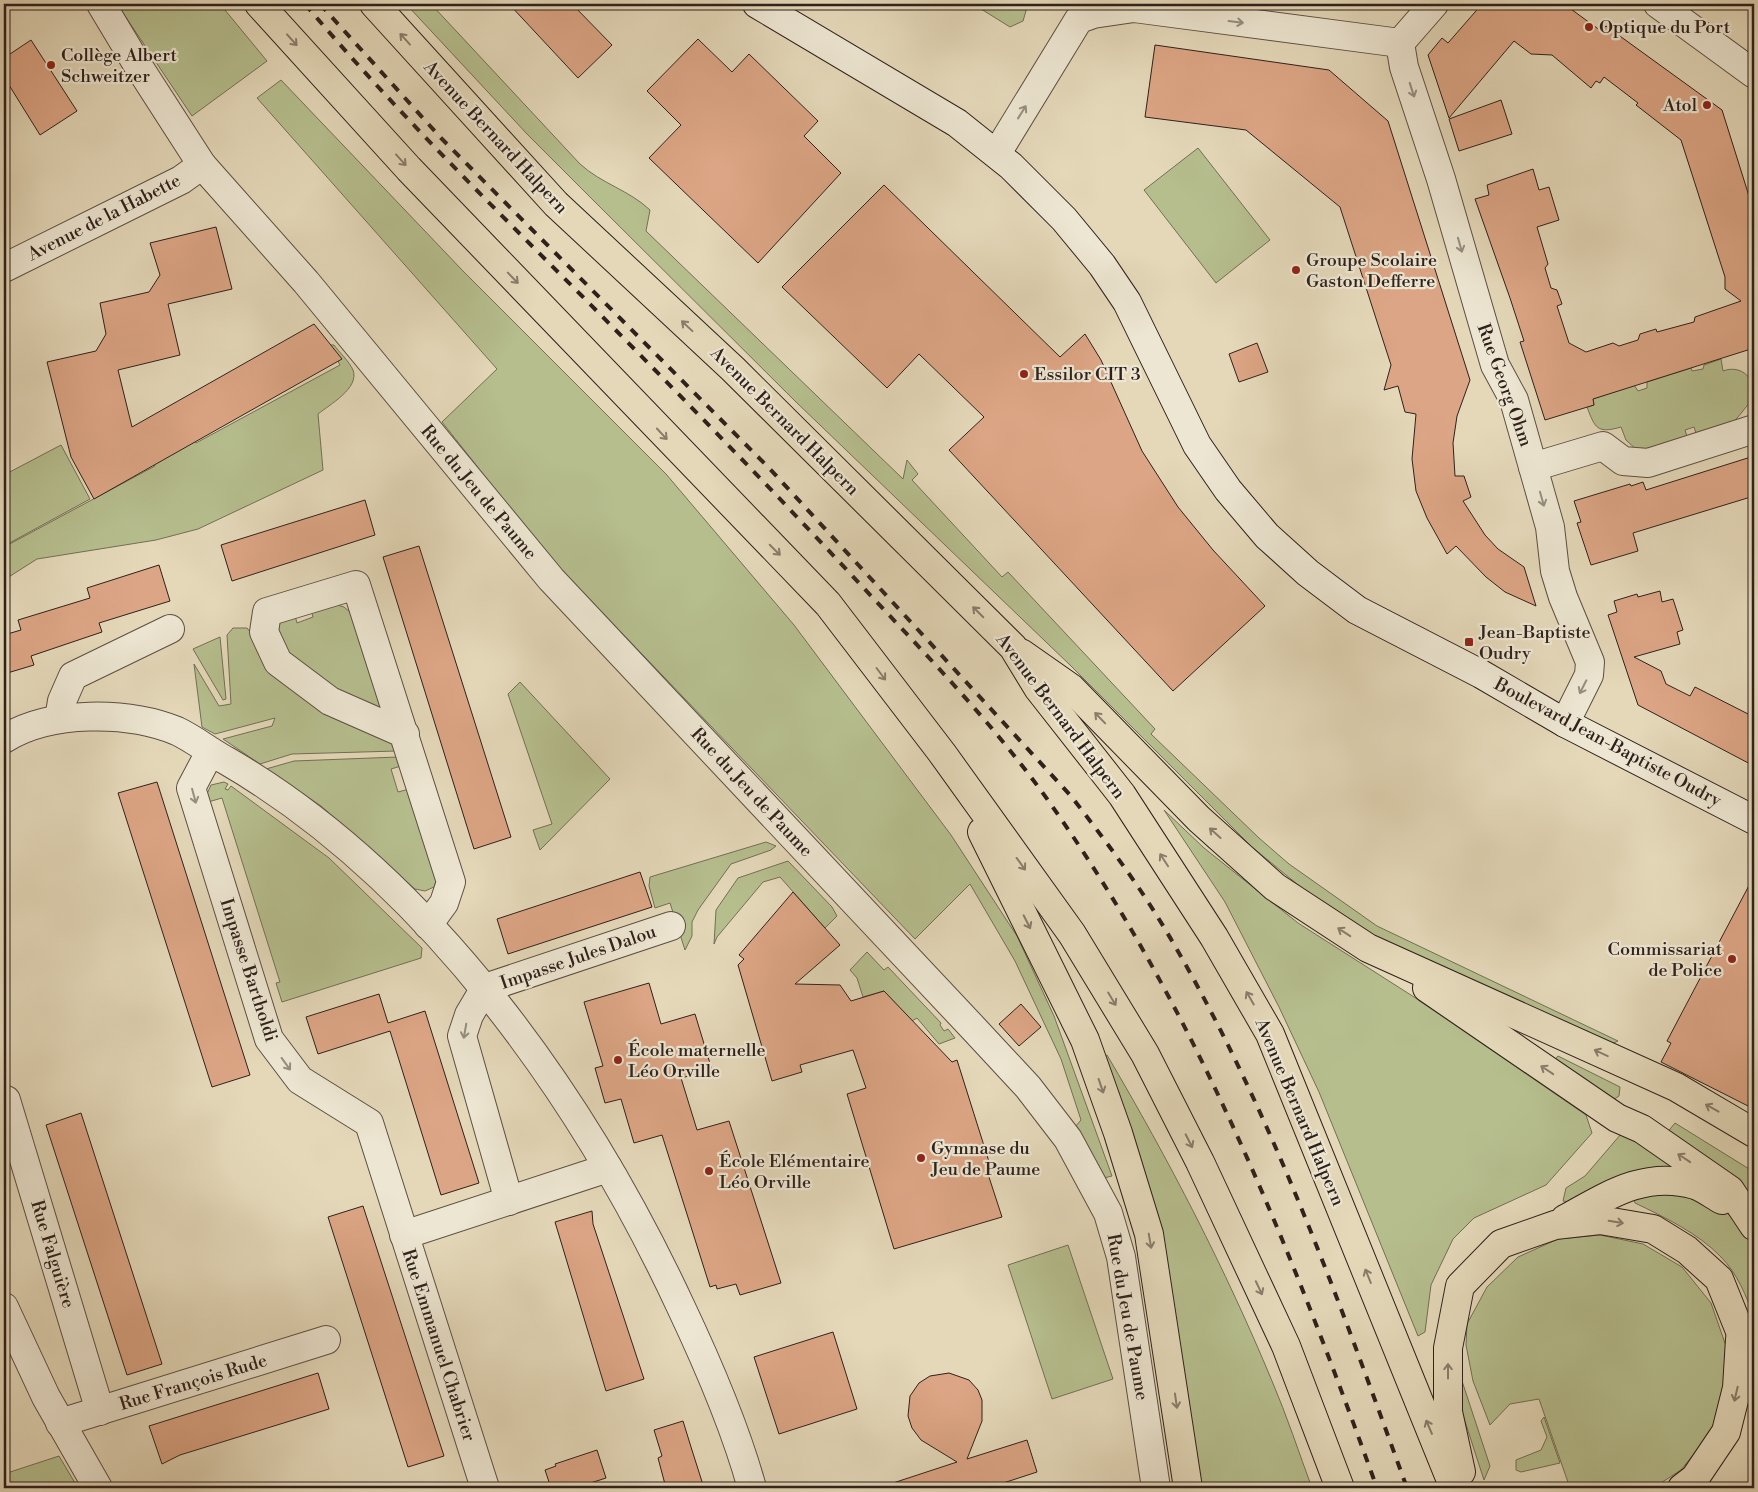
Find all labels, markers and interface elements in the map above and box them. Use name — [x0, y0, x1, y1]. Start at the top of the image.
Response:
place label: Optique du Port — [1599, 16, 1731, 39]
one-way arrow — [1227, 17, 1243, 27]
marker: Optique du Port — [1583, 21, 1595, 33]
one-way arrow — [399, 32, 411, 45]
one-way arrow — [286, 33, 297, 46]
place label: Collège Albert Schweitzer — [61, 44, 177, 88]
street label: Avenue Bernard Halpern — [418, 55, 573, 219]
marker: Collège Albert Schweitzer — [45, 59, 57, 71]
one-way arrow — [1408, 82, 1417, 97]
place label: Atol — [1662, 94, 1698, 117]
marker: Atol — [1701, 99, 1713, 111]
one-way arrow — [1018, 105, 1028, 119]
one-way arrow — [395, 154, 407, 166]
street label: Avenue de la Habette — [23, 169, 185, 266]
one-way arrow — [1455, 237, 1465, 253]
place label: Groupe Scolaire Gaston Defferre — [1306, 249, 1437, 293]
marker: Groupe Scolaire Gaston Defferre — [1290, 264, 1302, 276]
one-way arrow — [507, 271, 519, 284]
one-way arrow — [681, 321, 694, 332]
street label: Rue Georg Ohm — [1472, 321, 1538, 450]
street label: Avenue Bernard Halpern — [705, 341, 864, 501]
place label: Essilor CIT 3 — [1034, 363, 1141, 386]
marker: Essilor CIT 3 — [1018, 368, 1030, 380]
street label: Rue du Jeu de Paume — [415, 420, 542, 564]
one-way arrow — [656, 427, 668, 440]
one-way arrow — [1538, 491, 1548, 507]
one-way arrow — [769, 544, 781, 557]
one-way arrow — [972, 606, 984, 618]
place label: Jean-Baptiste Oudry — [1478, 621, 1591, 665]
street label: Avenue Bernard Halpern — [990, 628, 1131, 804]
marker: Jean-Baptiste Oudry — [1463, 636, 1475, 648]
one-way arrow — [876, 667, 886, 681]
street label: Boulevard Jean-Baptiste Oudry — [1489, 672, 1725, 812]
one-way arrow — [1578, 679, 1587, 694]
one-way arrow — [1094, 712, 1106, 725]
street label: Rue du Jeu de Paume — [686, 723, 818, 862]
one-way arrow — [190, 787, 199, 803]
one-way arrow — [1209, 827, 1222, 839]
one-way arrow — [1159, 853, 1169, 867]
one-way arrow — [1016, 857, 1026, 871]
street label: Impasse Bartholdi — [214, 895, 283, 1045]
one-way arrow — [1022, 914, 1032, 929]
street label: Impasse Jules Dalou — [497, 920, 660, 995]
one-way arrow — [1337, 927, 1351, 937]
place label: Commissariat de Police — [1608, 938, 1723, 982]
marker: Commissariat de Police — [1726, 953, 1738, 965]
one-way arrow — [1107, 991, 1117, 1005]
one-way arrow — [1244, 992, 1254, 1006]
street label: Avenue Bernard Halpern — [1249, 1014, 1350, 1210]
one-way arrow — [459, 1023, 469, 1039]
place label: École maternelle Léo Orville — [628, 1039, 766, 1083]
one-way arrow — [1594, 1047, 1609, 1057]
marker: École maternelle Léo Orville — [612, 1054, 624, 1066]
one-way arrow — [281, 1057, 291, 1071]
one-way arrow — [1540, 1065, 1554, 1075]
one-way arrow — [1097, 1078, 1107, 1094]
one-way arrow — [1706, 1102, 1720, 1112]
one-way arrow — [1184, 1134, 1194, 1149]
place label: Gymnase du Jeu de Paume — [930, 1137, 1040, 1181]
place label: École Elémentaire Léo Orville — [719, 1150, 870, 1194]
marker: Gymnase du Jeu de Paume — [915, 1152, 927, 1164]
one-way arrow — [1677, 1153, 1691, 1163]
marker: École Elémentaire Léo Orville — [703, 1165, 715, 1177]
street label: Rue Falguière — [25, 1197, 80, 1311]
one-way arrow — [1607, 1218, 1623, 1228]
street label: Rue du Jeu de Paume — [1102, 1232, 1154, 1402]
one-way arrow — [1146, 1232, 1156, 1248]
street label: Rue Emmanuel Chabrier — [397, 1246, 481, 1445]
one-way arrow — [1363, 1269, 1372, 1284]
one-way arrow — [1255, 1280, 1264, 1295]
street label: Rue François Rude — [116, 1349, 270, 1416]
one-way arrow — [1443, 1364, 1453, 1380]
one-way arrow — [1731, 1385, 1740, 1401]
one-way arrow — [1171, 1393, 1181, 1409]
one-way arrow — [1423, 1420, 1433, 1435]

